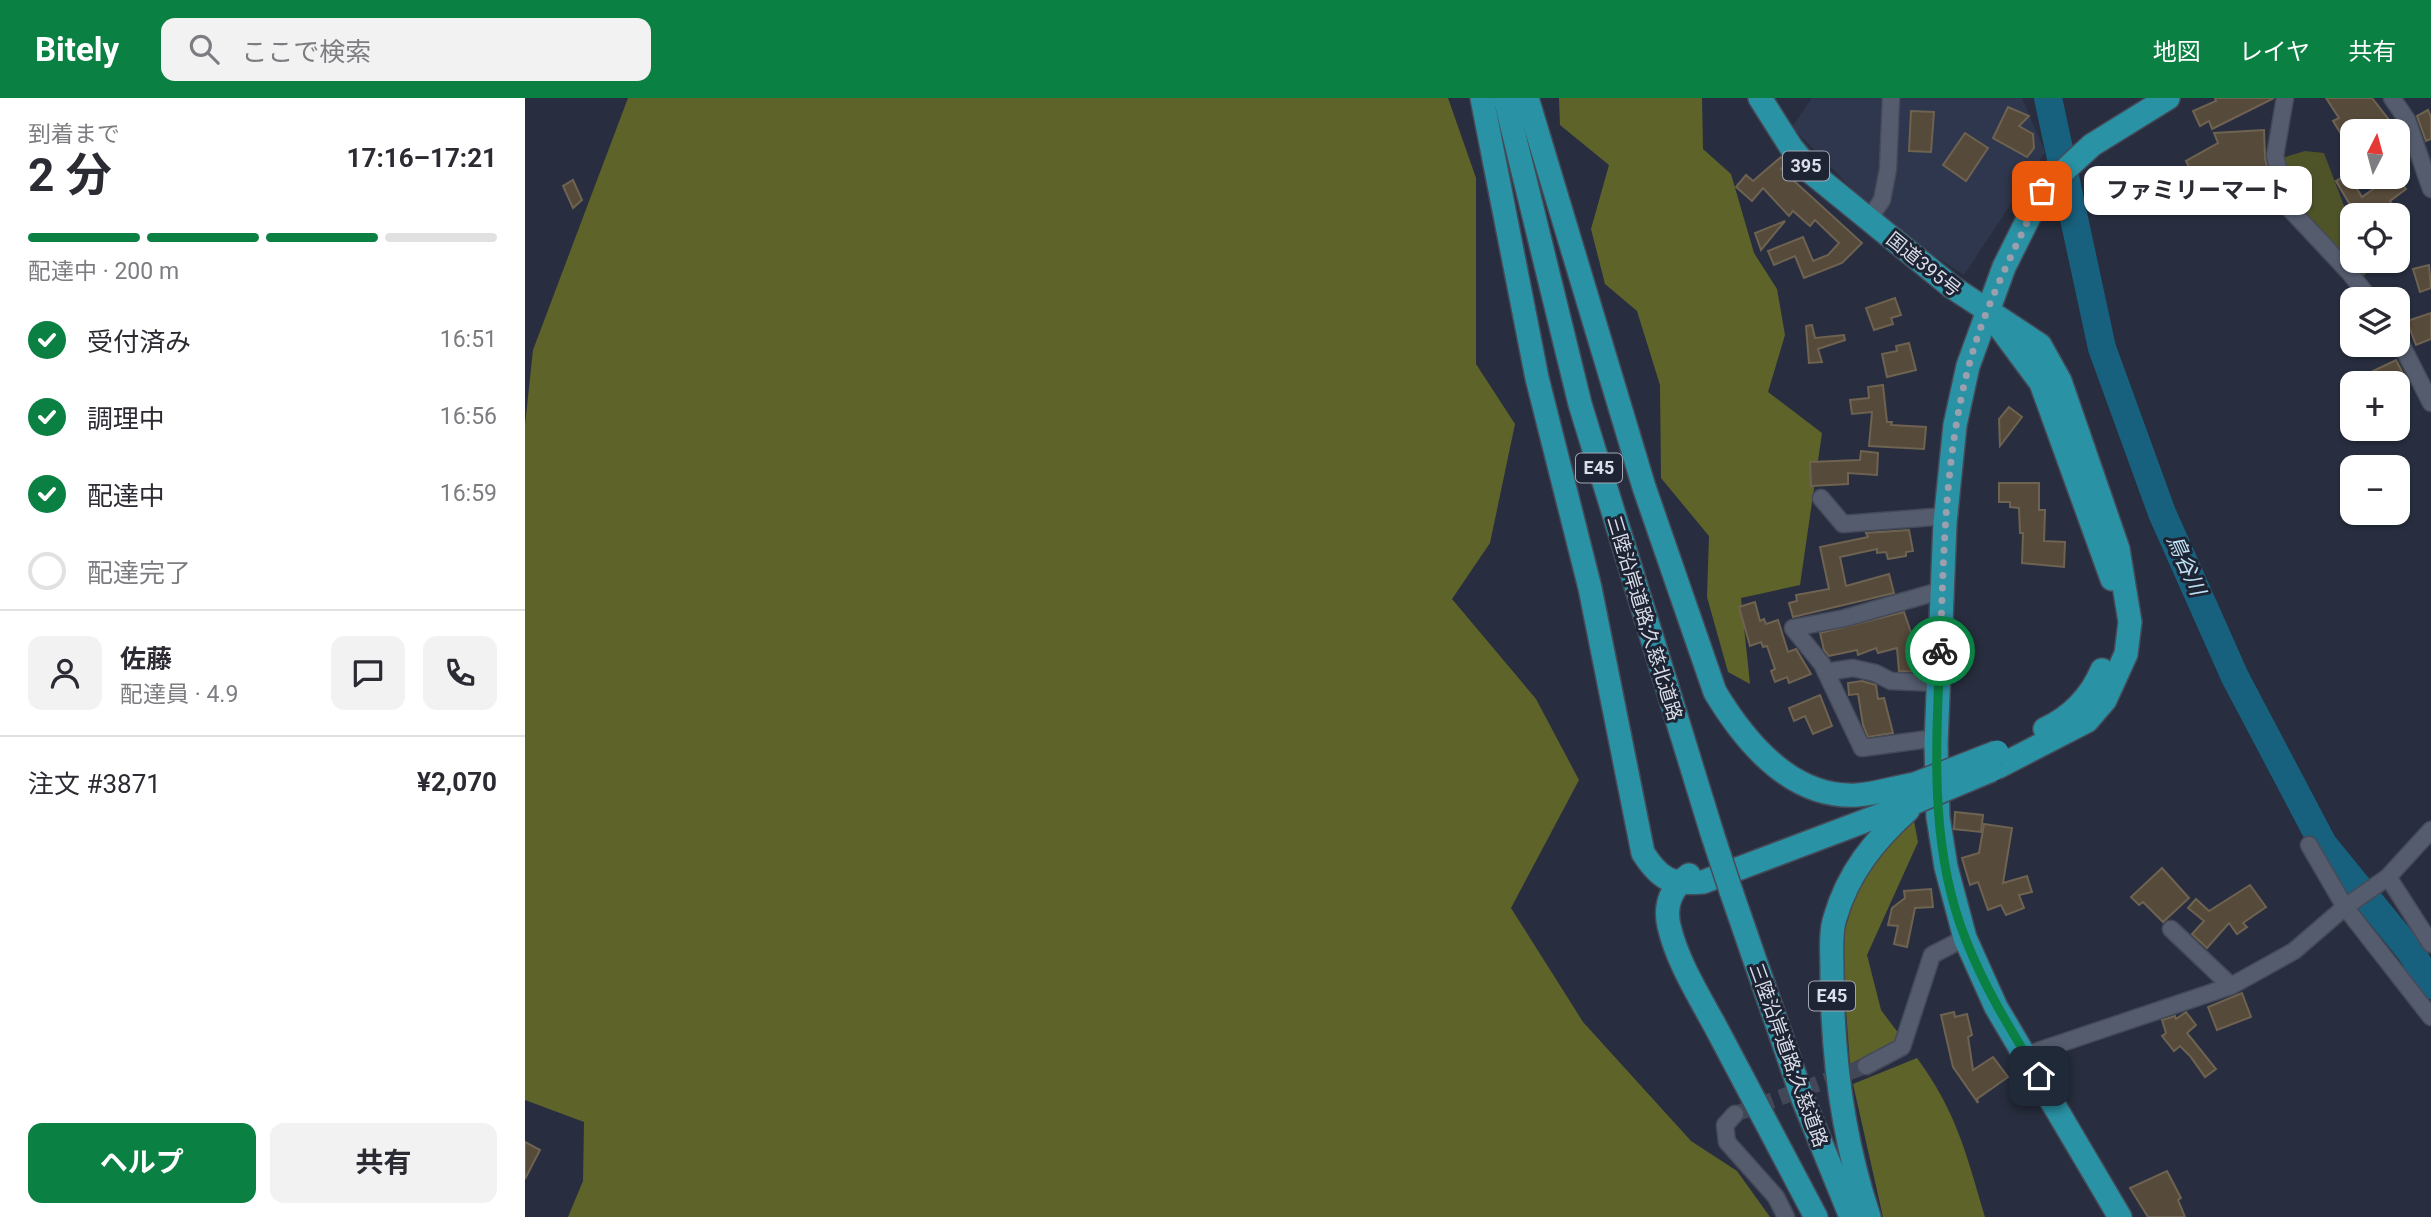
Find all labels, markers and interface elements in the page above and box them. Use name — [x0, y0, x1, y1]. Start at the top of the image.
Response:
search box — [161, 18, 651, 81]
text: Bitely — [35, 30, 119, 69]
icon: search — [185, 30, 223, 68]
text: ここで検索 — [241, 37, 371, 67]
text: 地図 — [2153, 38, 2201, 66]
text: レイヤ — [2239, 38, 2310, 66]
text: 共有 — [2348, 38, 2396, 66]
north arrow — [2340, 119, 2410, 189]
map controls — [2340, 119, 2410, 525]
text: 到着まで — [28, 121, 120, 148]
text: 17:16–17:21 — [347, 143, 497, 173]
text: 2 分 — [28, 148, 112, 202]
road number: 395 — [1783, 152, 1829, 180]
pin — [2012, 161, 2072, 221]
callout: ファミリーマート — [2084, 166, 2311, 216]
icon: bag — [2023, 172, 2061, 210]
text: ファミリーマート — [2106, 177, 2290, 204]
button: locate — [2340, 203, 2410, 273]
street label: 国道395号 — [1882, 227, 1966, 301]
text: 配達中 · 200 m — [28, 258, 179, 285]
button: layers — [2340, 287, 2410, 357]
icon: check — [28, 321, 66, 359]
text: 16:51 — [440, 326, 497, 353]
text: 受付済み — [87, 327, 191, 357]
button: + — [2340, 371, 2410, 441]
icon: check — [28, 398, 66, 436]
text: 16:56 — [440, 403, 497, 430]
text: 調理中 — [87, 404, 165, 434]
road number: E45 — [1576, 454, 1622, 482]
button: − — [2340, 455, 2410, 525]
icon: check — [28, 475, 66, 513]
text: 16:59 — [440, 480, 497, 507]
text: 配達中 — [87, 481, 165, 511]
street label: 三陸沿岸道路;久慈北道路 — [1602, 513, 1687, 723]
water label: 鳥谷川 — [2162, 531, 2211, 600]
text: 配達完了 — [87, 558, 191, 588]
courier — [1905, 616, 1975, 686]
icon: bike — [1921, 632, 1959, 670]
button: person — [28, 636, 102, 710]
button: chat — [331, 636, 405, 710]
button: phone — [423, 636, 497, 710]
text: 佐藤 — [120, 644, 172, 674]
text: 配達員 · 4.9 — [120, 681, 238, 708]
text: ¥2,070 — [417, 767, 497, 797]
text: 注文 #3871 — [28, 769, 161, 799]
street label: 三陸沿岸道路;久慈道路 — [1745, 960, 1833, 1150]
road number: E45 — [1809, 982, 1855, 1010]
pin — [2009, 1046, 2069, 1106]
icon: home — [2020, 1057, 2058, 1095]
button: ヘルプ — [28, 1123, 256, 1203]
button: 共有 — [270, 1123, 497, 1203]

